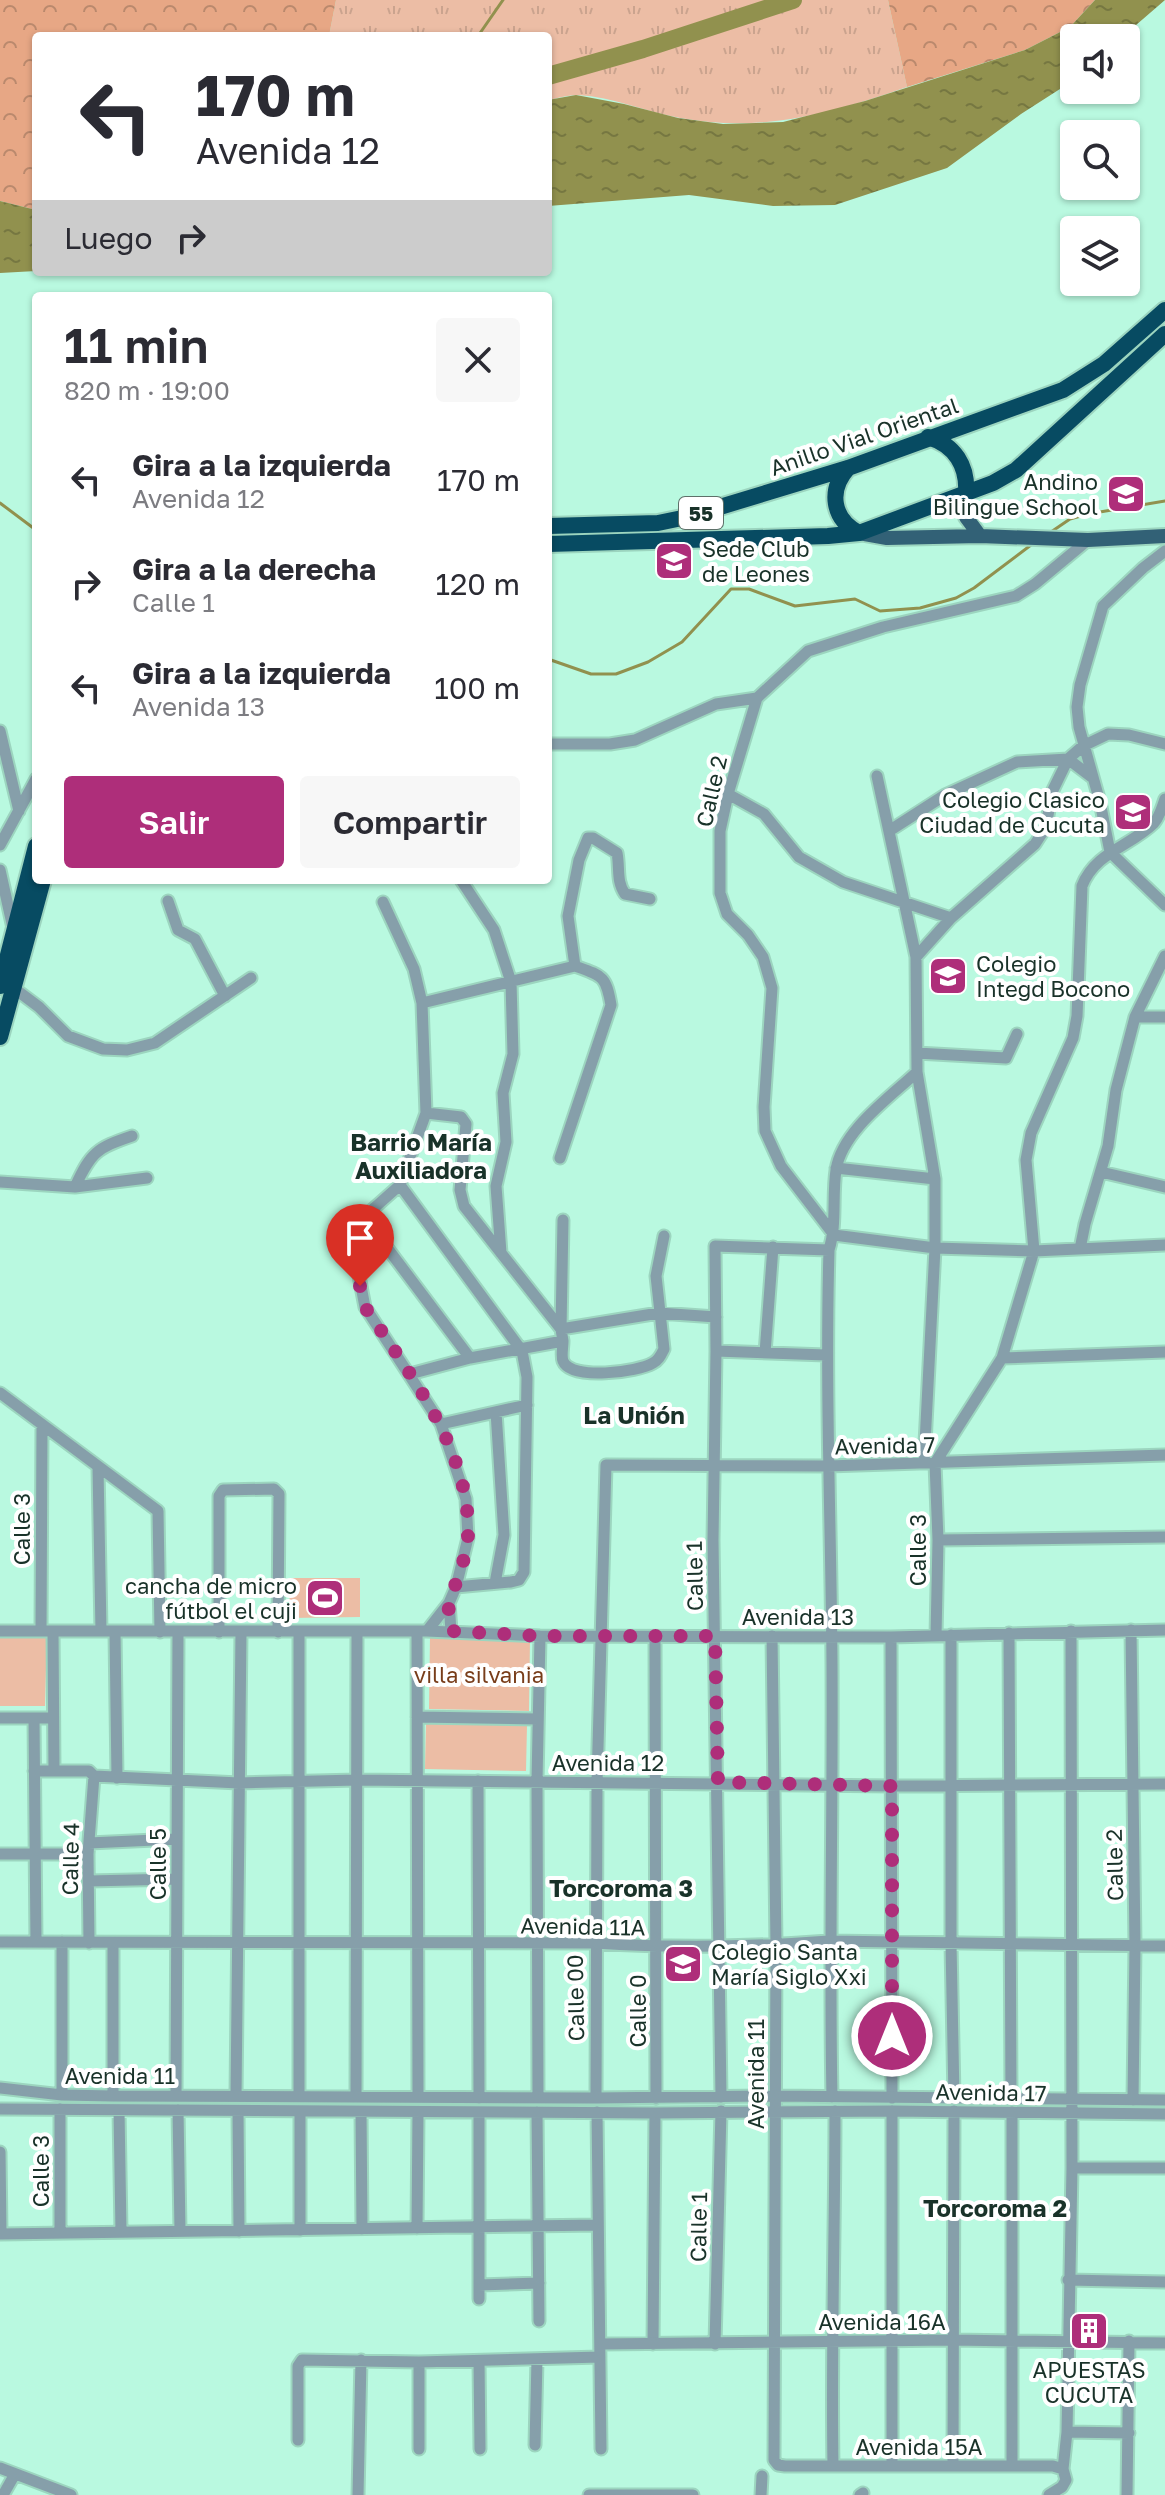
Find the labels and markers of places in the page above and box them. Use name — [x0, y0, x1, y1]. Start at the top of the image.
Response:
place label: Andino Bilingue School — [933, 468, 1098, 520]
school or university icon: Andino Bilingue School — [1105, 473, 1147, 515]
place label: Sede Club de Leones — [702, 535, 810, 587]
school or university icon: Sede Club de Leones — [653, 540, 695, 582]
place label: Colegio Clasico Ciudad de Cucuta — [919, 786, 1105, 838]
school or university icon: Colegio Clasico Ciudad de Cucuta — [1112, 791, 1154, 833]
place label: Colegio Integd Bocono — [976, 950, 1130, 1002]
school or university icon: Colegio Integd Bocono — [927, 955, 969, 997]
pin — [326, 1204, 394, 1286]
place label: cancha de micro fútbol el cuji — [125, 1572, 297, 1624]
sports icon: cancha de micro fútbol el cuji — [304, 1577, 346, 1619]
place label: Colegio Santa María Siglo Xxi — [711, 1938, 867, 1990]
school or university icon: Colegio Santa María Siglo Xxi — [662, 1943, 704, 1985]
building icon: APUESTAS CUCUTA — [1068, 2310, 1110, 2352]
place label: APUESTAS CUCUTA — [1033, 2356, 1145, 2408]

